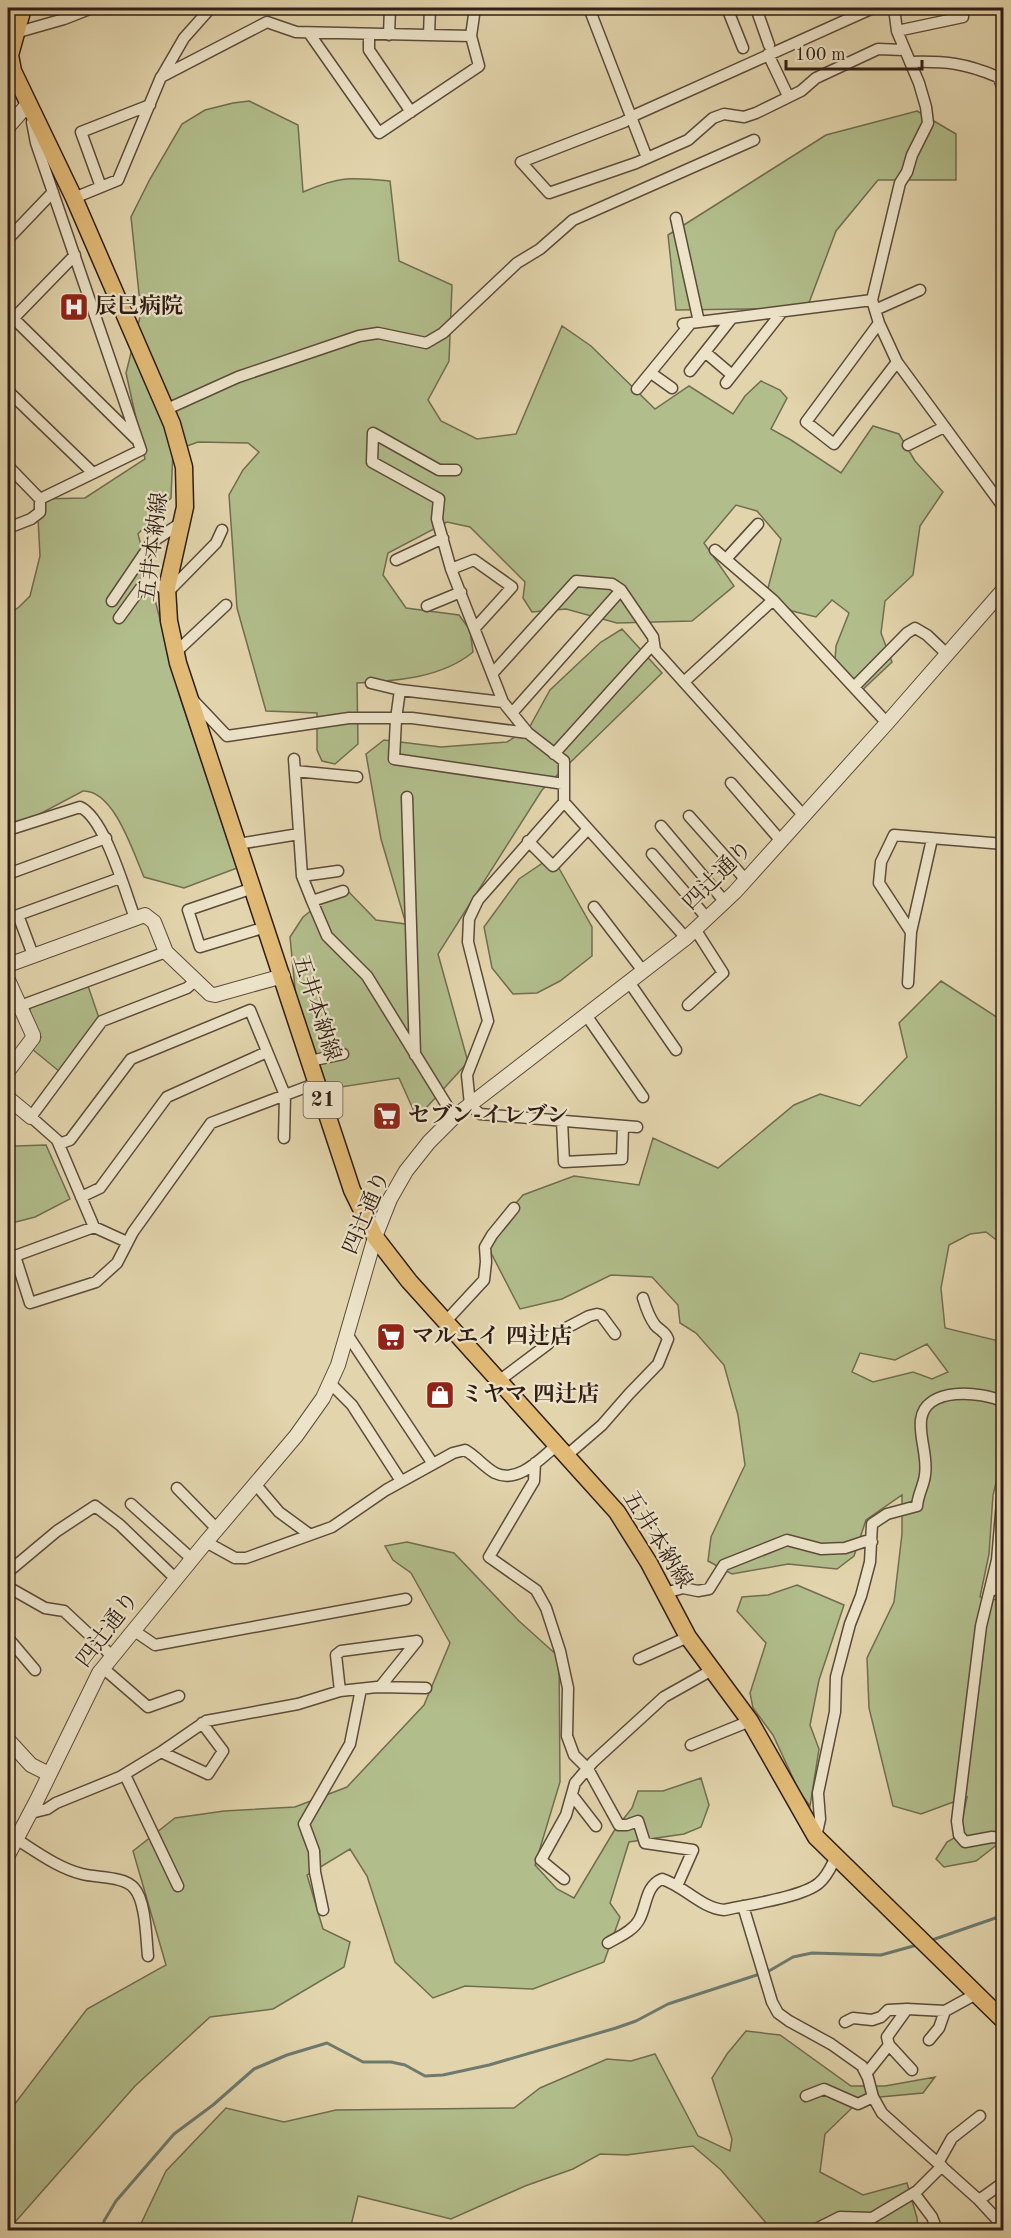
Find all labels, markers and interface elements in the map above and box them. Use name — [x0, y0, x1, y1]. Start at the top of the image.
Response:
scale bar — [786, 33, 922, 71]
text: 100 m — [795, 46, 846, 64]
hospital icon: 辰巳病院 — [58, 291, 90, 323]
place label: 辰巳病院 — [95, 294, 183, 318]
street label: 五井本納線 — [134, 491, 172, 603]
street label: 四辻通り — [678, 836, 757, 915]
street label: 五井本納線 — [289, 952, 345, 1064]
road number: 21 — [304, 1082, 342, 1118]
supermarket icon: セブン-イレブン — [371, 1100, 403, 1132]
place label: セブン-イレブン — [408, 1103, 568, 1127]
street label: 四辻通り — [338, 1167, 394, 1258]
supermarket icon: マルエイ 四辻店 — [375, 1321, 407, 1353]
place label: マルエイ 四辻店 — [412, 1323, 572, 1348]
shop icon: ミヤマ 四辻店 — [424, 1379, 456, 1411]
place label: ミヤマ 四辻店 — [461, 1381, 599, 1406]
street label: 五井本納線 — [619, 1486, 697, 1592]
street label: 四辻通り — [71, 1587, 143, 1672]

